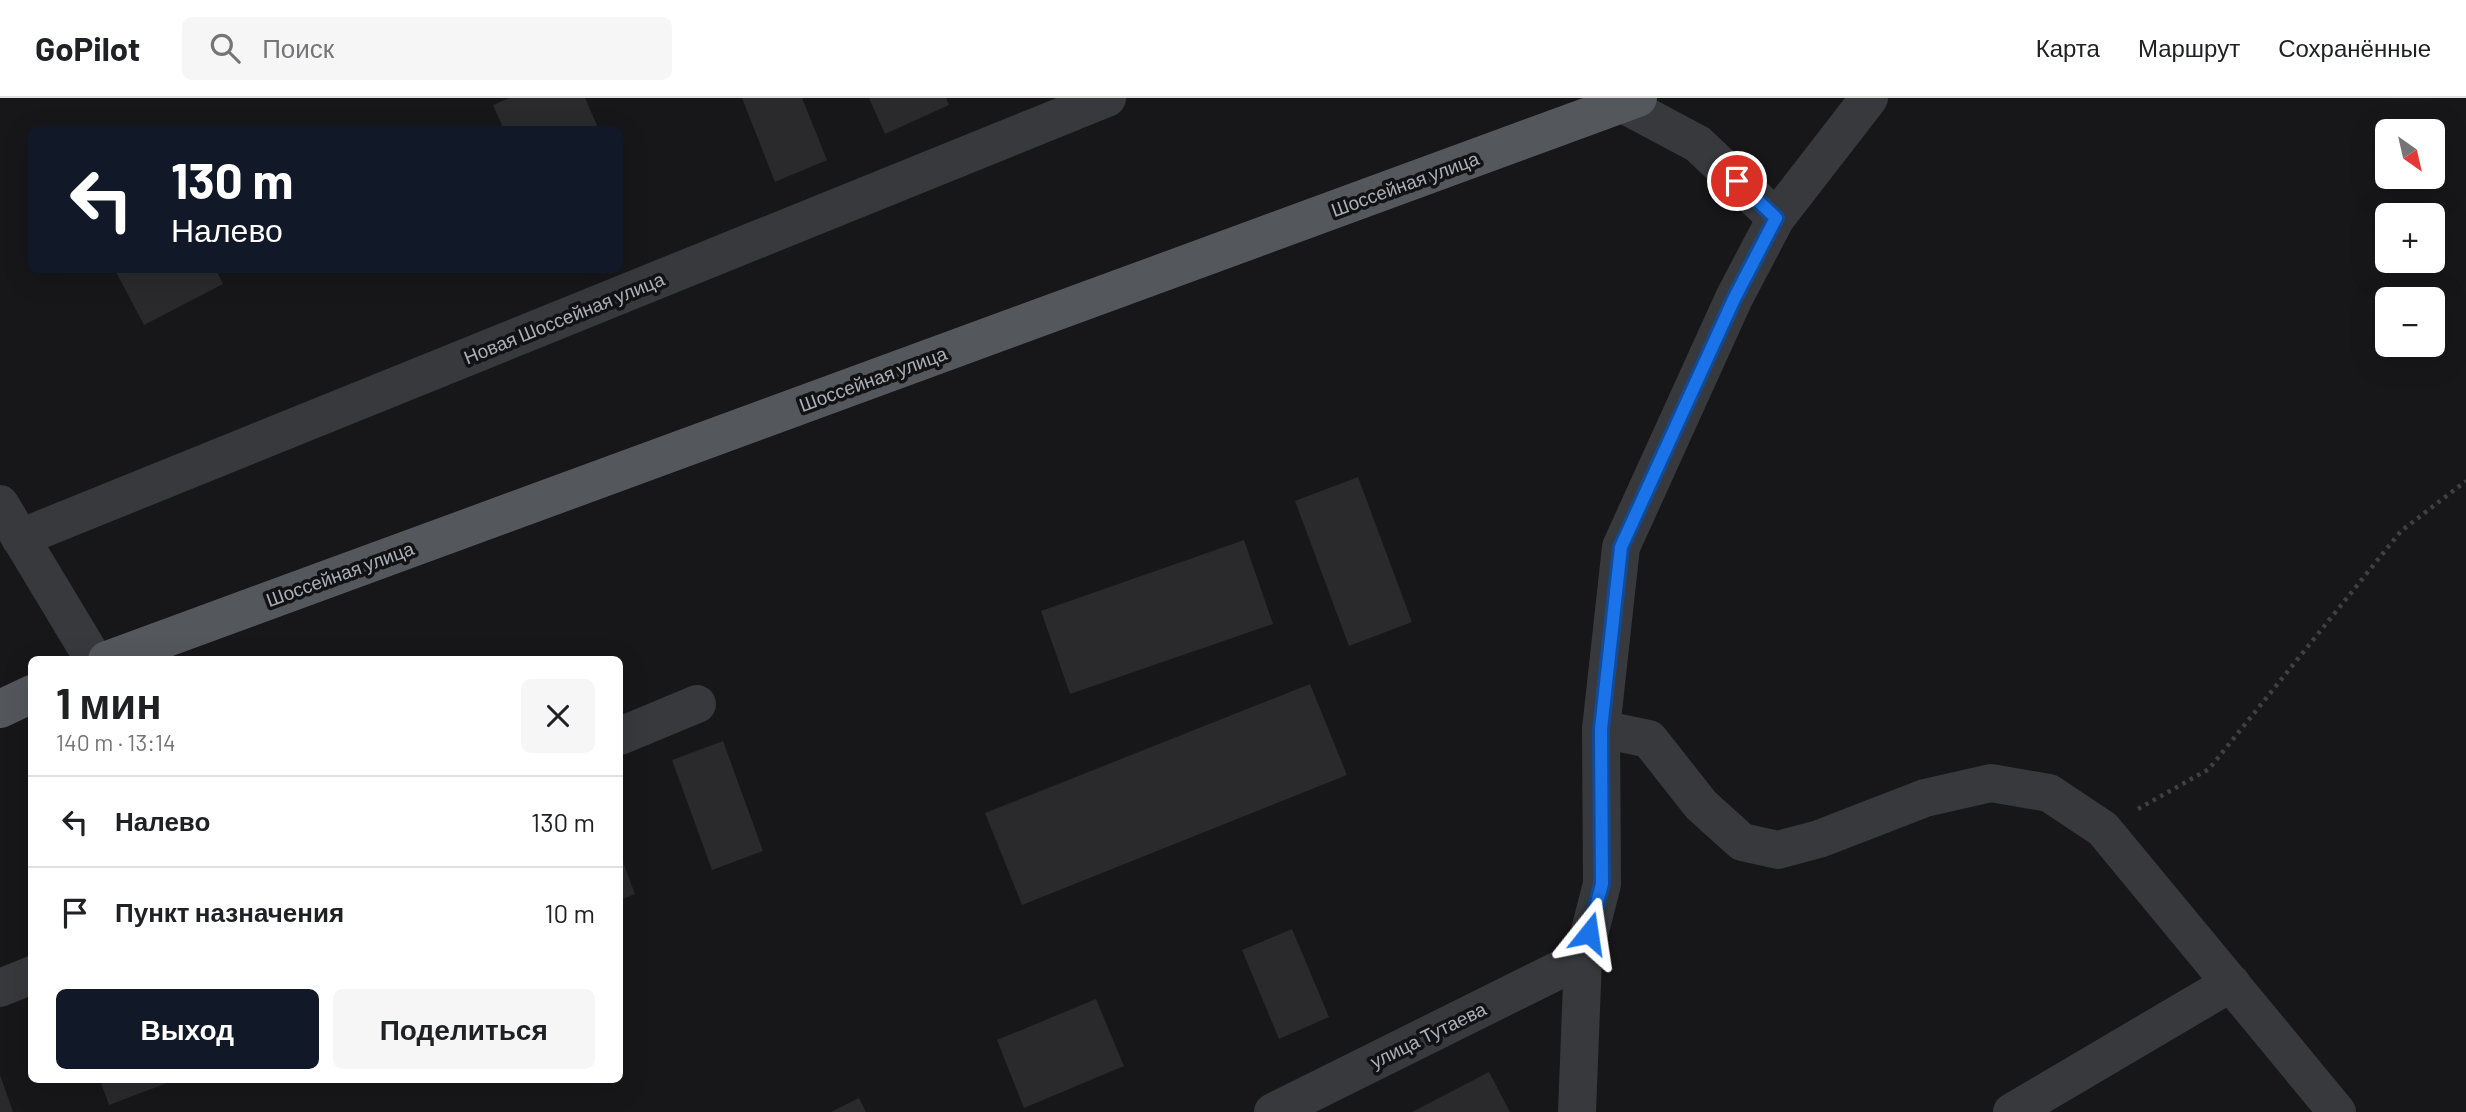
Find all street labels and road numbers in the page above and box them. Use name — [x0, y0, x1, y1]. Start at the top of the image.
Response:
street label: Шоссейная улица — [1328, 146, 1482, 221]
street label: Новая Шоссейная улица — [460, 267, 668, 368]
street label: Шоссейная улица — [796, 341, 950, 416]
street label: Шоссейная улица — [263, 536, 417, 611]
street label: улица Тутаева — [1366, 996, 1490, 1073]

